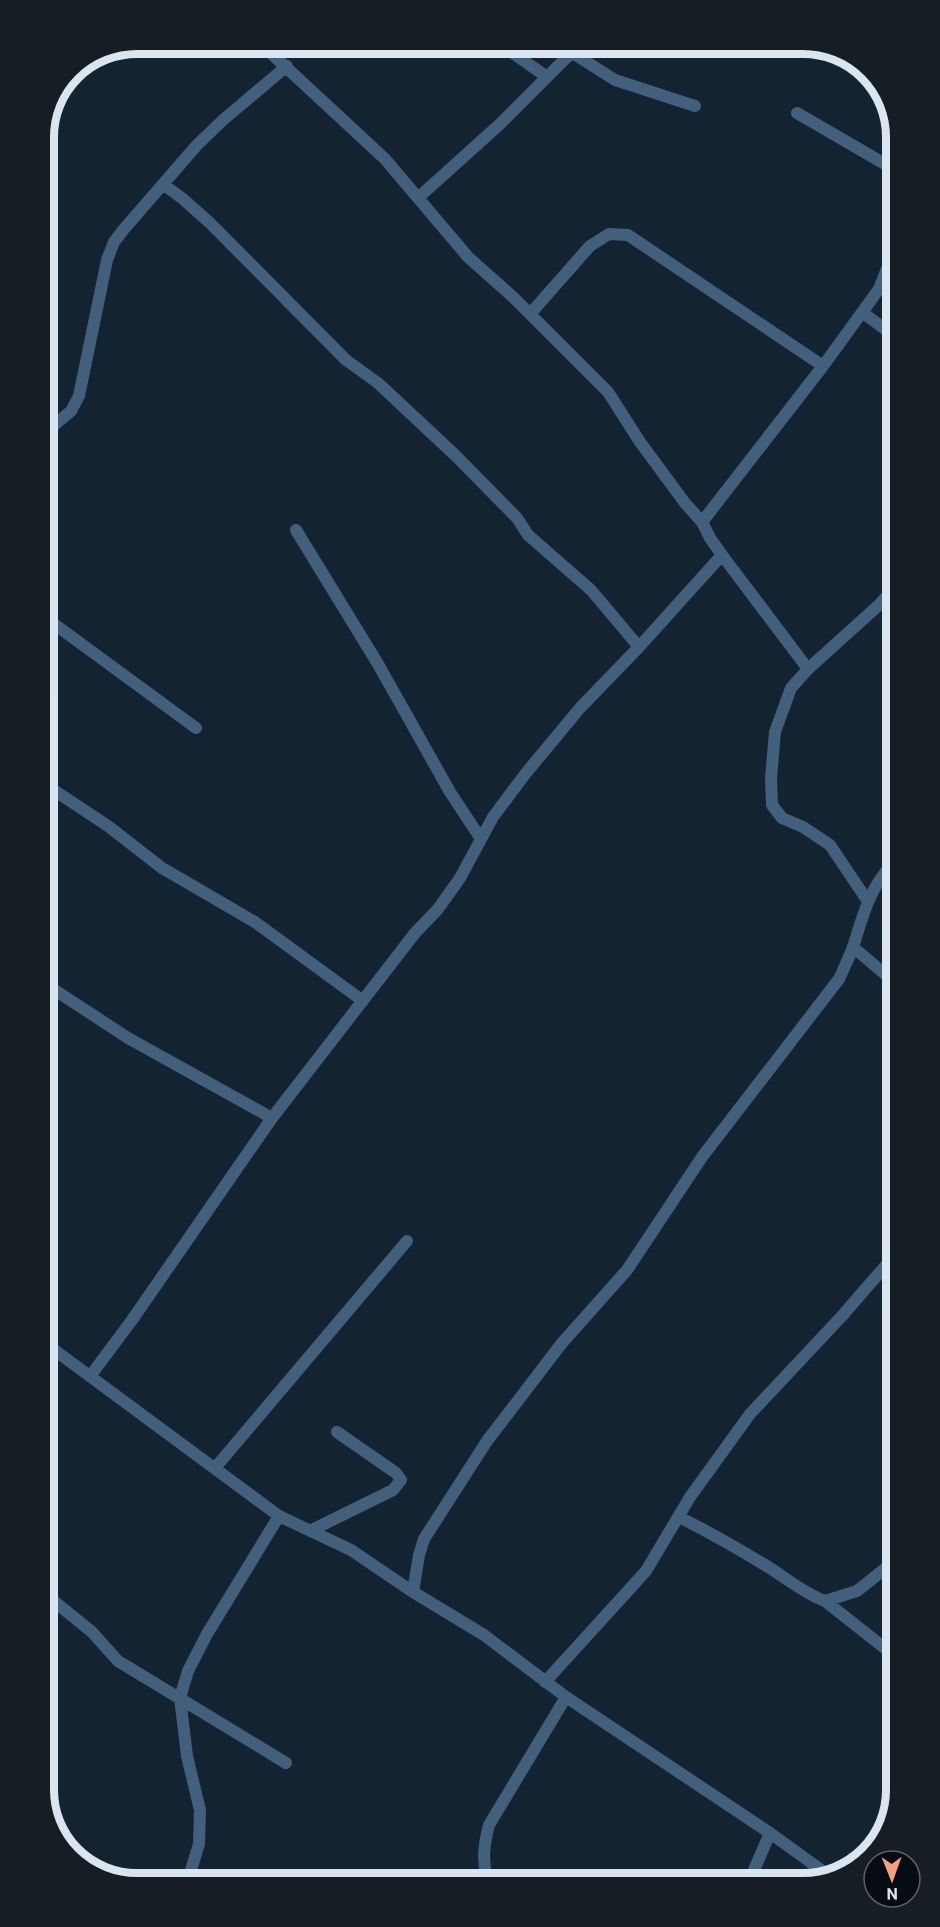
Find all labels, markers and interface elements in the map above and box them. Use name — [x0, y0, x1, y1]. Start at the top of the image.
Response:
north arrow — [862, 1849, 922, 1909]
text: N — [886, 1884, 898, 1903]

